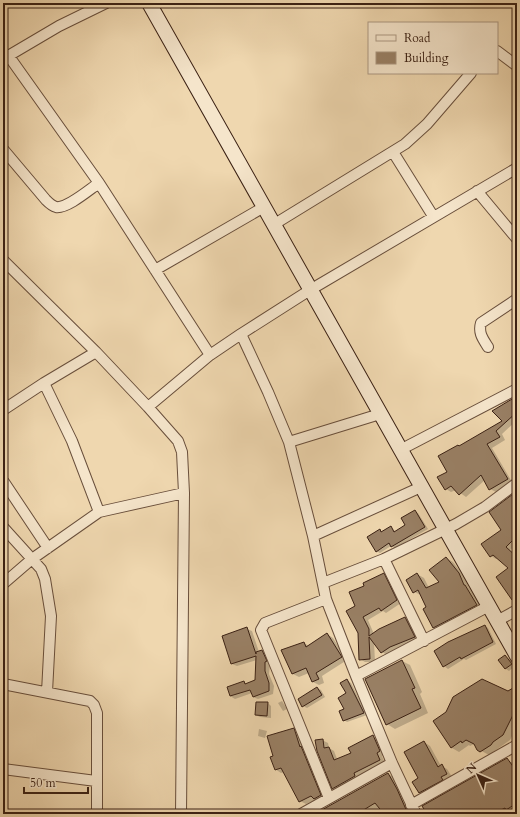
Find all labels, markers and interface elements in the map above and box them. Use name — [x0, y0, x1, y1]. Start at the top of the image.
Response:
legend — [368, 22, 498, 74]
text: Road — [404, 30, 431, 46]
text: Building — [404, 50, 449, 66]
north arrow — [458, 755, 498, 795]
text: N — [463, 759, 480, 777]
scale bar — [24, 769, 88, 795]
text: 50 m — [30, 775, 57, 791]

